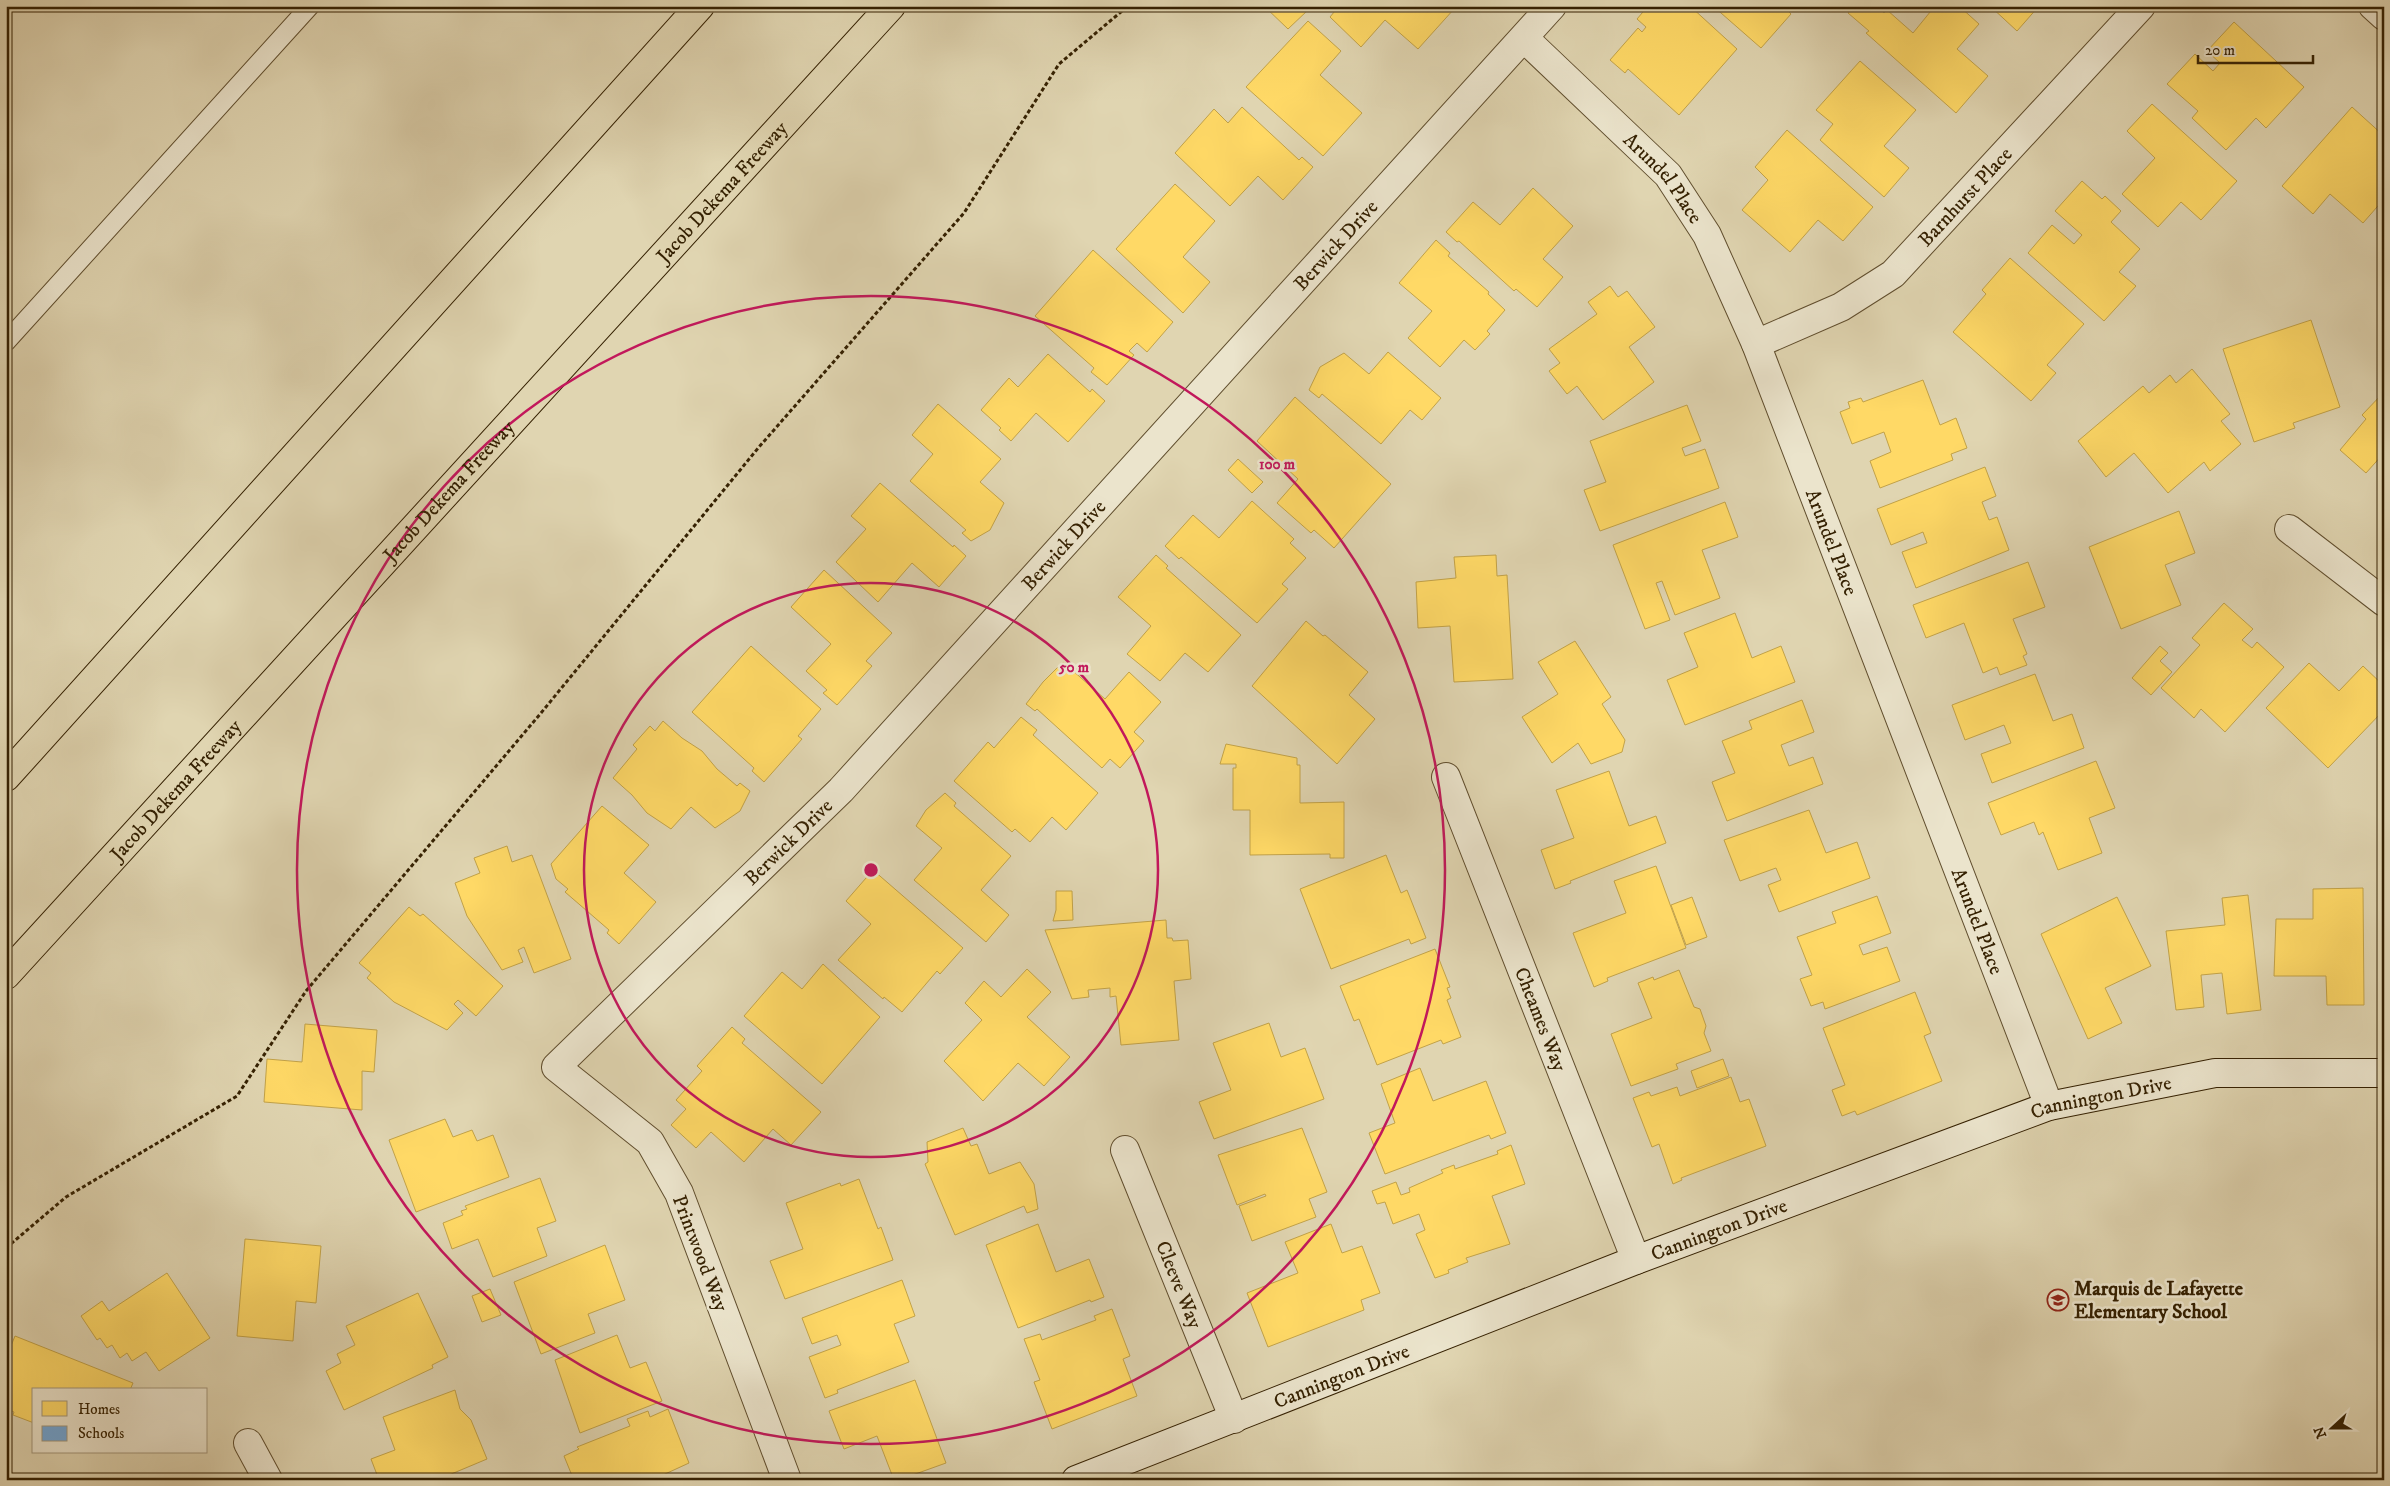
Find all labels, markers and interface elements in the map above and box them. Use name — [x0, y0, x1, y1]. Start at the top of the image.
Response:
scale bar — [2198, 32, 2312, 64]
text: 20 m — [2205, 41, 2235, 60]
street label: Jacob Dekema Freeway — [650, 116, 794, 270]
street label: Arundel Place — [1617, 128, 1707, 229]
street label: Barnhurst Place — [1914, 142, 2018, 252]
street label: Berwick Drive — [1289, 195, 1384, 296]
street label: Jacob Dekema Freeway — [377, 415, 521, 569]
text: 100 m — [1259, 455, 1296, 474]
street label: Arundel Place — [1799, 486, 1862, 599]
street label: Berwick Drive — [1017, 495, 1112, 596]
text: 50 m — [1058, 658, 1090, 677]
street label: Jacob Dekema Freeway — [104, 714, 248, 868]
street label: Berwick Drive — [739, 794, 839, 891]
centre of rings — [862, 861, 880, 879]
street label: Arundel Place — [1945, 865, 2008, 978]
street label: Cheames Way — [1508, 964, 1572, 1076]
street label: Cannington Drive — [2027, 1071, 2174, 1126]
street label: Printwood Way — [666, 1192, 733, 1316]
street label: Cannington Drive — [1648, 1194, 1791, 1267]
street label: Cleeve Way — [1149, 1238, 1207, 1333]
place label: Marquis de Lafayette Elementary School — [2074, 1277, 2244, 1325]
school or university icon: Marquis de Lafayette Elementary School — [2046, 1288, 2070, 1312]
street label: Cannington Drive — [1270, 1339, 1413, 1415]
legend — [32, 1388, 208, 1454]
text: Homes — [78, 1400, 120, 1419]
north arrow — [2308, 1404, 2358, 1454]
text: N — [2310, 1423, 2331, 1441]
text: Schools — [78, 1424, 124, 1443]

